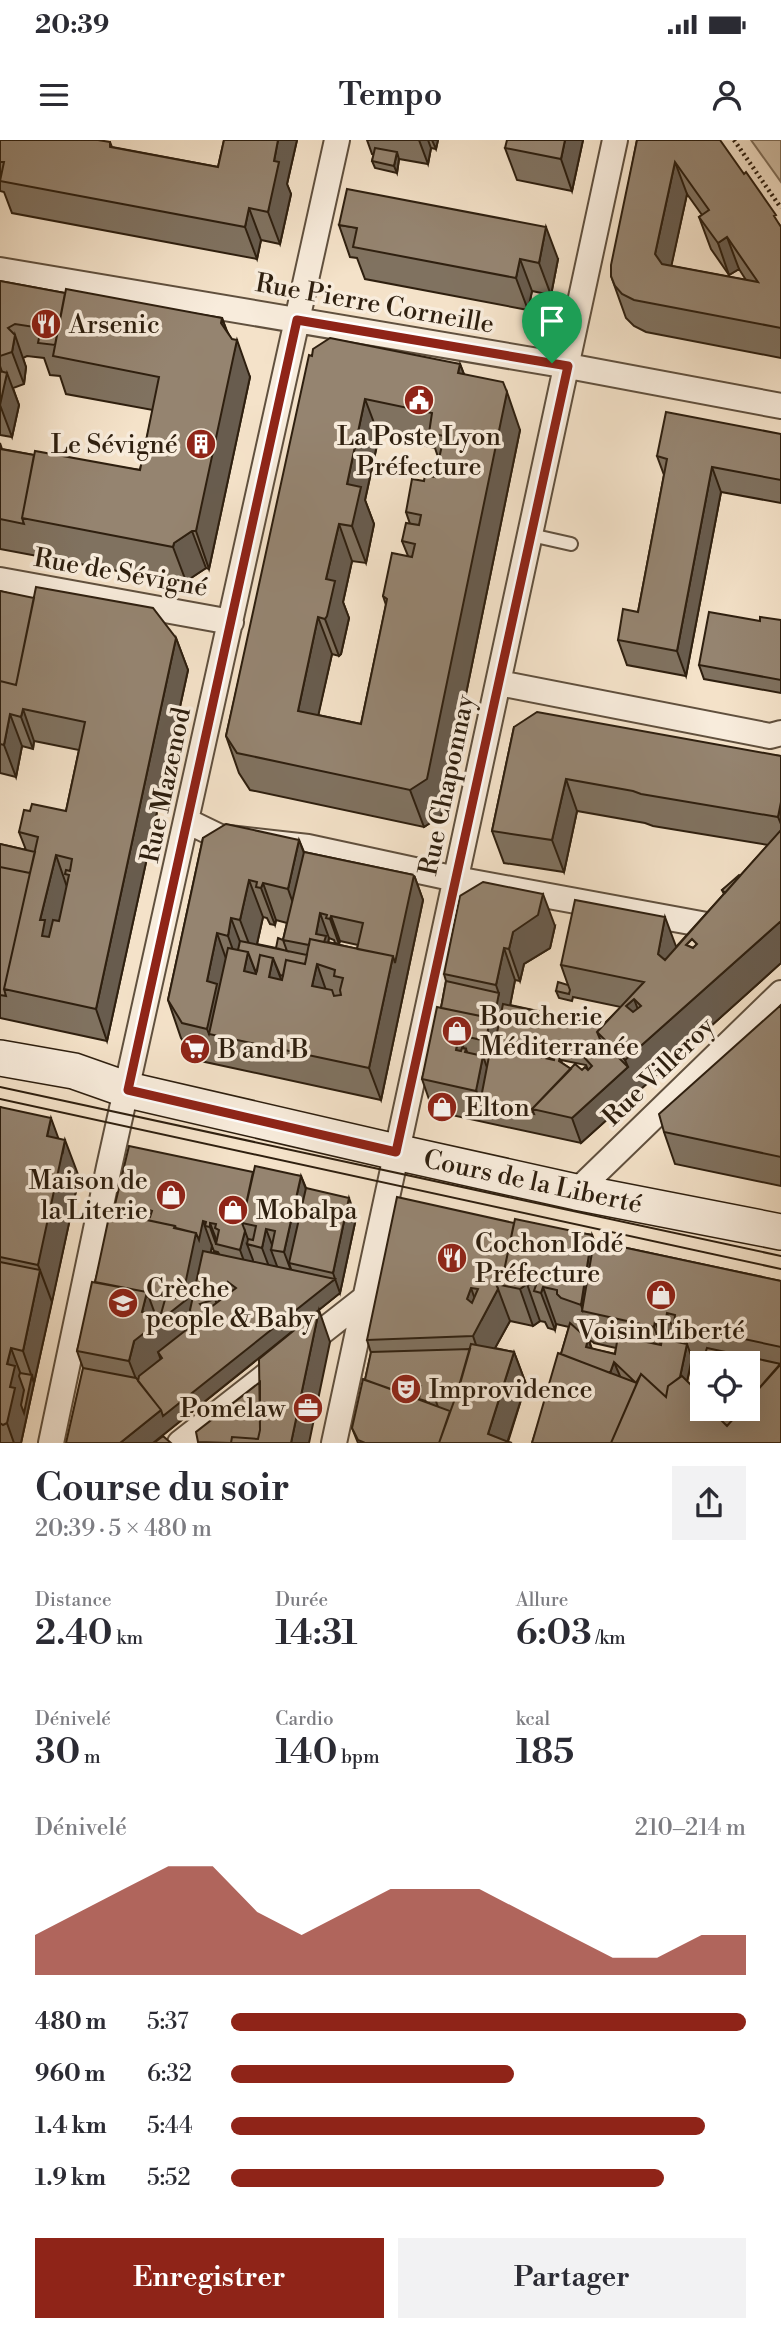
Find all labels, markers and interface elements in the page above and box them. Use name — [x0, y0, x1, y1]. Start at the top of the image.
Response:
text: 20:39 — [35, 9, 109, 41]
text: Tempo — [339, 75, 442, 115]
icon: menu — [35, 76, 73, 114]
icon: person — [708, 76, 746, 114]
street label: Rue Pierre Corneille — [253, 267, 497, 341]
pin — [522, 291, 582, 363]
icon: arrive — [533, 302, 571, 340]
restaurant icon: Arsenic — [29, 307, 63, 341]
place label: Arsenic — [68, 309, 160, 341]
public building icon: La Poste Lyon Préfecture — [402, 383, 436, 417]
place label: La Poste Lyon Préfecture — [337, 421, 501, 483]
building icon: Le Sévigné — [184, 427, 218, 461]
place label: Le Sévigné — [51, 429, 178, 461]
street label: Rue de Sévigné — [31, 542, 210, 604]
street label: Rue Chaponnay — [412, 692, 482, 879]
street label: Rue Mazenod — [134, 704, 198, 866]
place label: Boucherie Méditerranée — [479, 1001, 639, 1063]
street label: Rue Villeroy — [596, 1010, 722, 1133]
shop icon: Boucherie Méditerranée — [440, 1014, 474, 1048]
supermarket icon: B and B — [178, 1032, 212, 1066]
place label: B and B — [217, 1034, 309, 1066]
shop icon: Elton — [425, 1090, 459, 1124]
place label: Elton — [465, 1092, 530, 1124]
street label: Cours de la Liberté — [421, 1143, 645, 1221]
place label: Maison de la Literie — [29, 1165, 148, 1227]
shop icon: Maison de la Literie — [154, 1178, 188, 1212]
shop icon: Mobalpa — [216, 1193, 250, 1227]
place label: Mobalpa — [256, 1195, 358, 1227]
place label: Cochon Iodé Préfecture — [475, 1228, 624, 1290]
restaurant icon: Cochon Iodé Préfecture — [435, 1241, 469, 1275]
place label: Crèche people & Baby — [146, 1273, 315, 1335]
shop icon: Voisin Liberté — [644, 1278, 678, 1312]
school or university icon: Crèche people & Baby — [106, 1286, 140, 1320]
place label: Voisin Liberté — [576, 1315, 745, 1347]
map controls — [690, 1351, 760, 1421]
button: locate — [690, 1351, 760, 1421]
theatre icon: Improvidence — [389, 1372, 423, 1406]
place label: Improvidence — [429, 1374, 593, 1406]
office icon: Pomelaw — [291, 1391, 325, 1425]
place label: Pomelaw — [180, 1393, 286, 1425]
text: Course du soir — [35, 1465, 289, 1512]
button: share — [672, 1466, 746, 1540]
text: 20:39 · 5 × 480 m — [35, 1515, 212, 1543]
text: Distance — [35, 1588, 112, 1612]
text: Durée — [275, 1588, 328, 1612]
text: Allure — [516, 1588, 568, 1612]
text: 2.40 — [35, 1612, 113, 1655]
text: 14:31 — [275, 1612, 358, 1655]
text: 6:03 — [516, 1612, 592, 1655]
text: km — [113, 1626, 143, 1650]
text: /km — [592, 1626, 626, 1650]
text: Dénivelé — [35, 1707, 111, 1731]
text: Cardio — [275, 1707, 334, 1731]
text: kcal — [516, 1707, 550, 1731]
text: 30 — [35, 1731, 80, 1774]
text: 140 — [275, 1731, 337, 1774]
text: 185 — [516, 1731, 574, 1774]
text: m — [80, 1745, 101, 1769]
text: bpm — [337, 1745, 380, 1769]
text: Dénivelé — [35, 1814, 127, 1842]
text: 210–214 m — [635, 1814, 746, 1842]
text: 480 m — [35, 2008, 106, 2036]
text: 5:37 — [147, 2008, 189, 2036]
text: 960 m — [35, 2060, 105, 2088]
text: 6:32 — [147, 2060, 192, 2088]
text: 1.4 km — [35, 2112, 107, 2140]
text: 5:44 — [147, 2112, 193, 2140]
text: 1.9 km — [35, 2164, 106, 2192]
text: 5:52 — [147, 2164, 191, 2192]
button: Enregistrer — [35, 2238, 384, 2318]
button: Partager — [398, 2238, 746, 2318]

